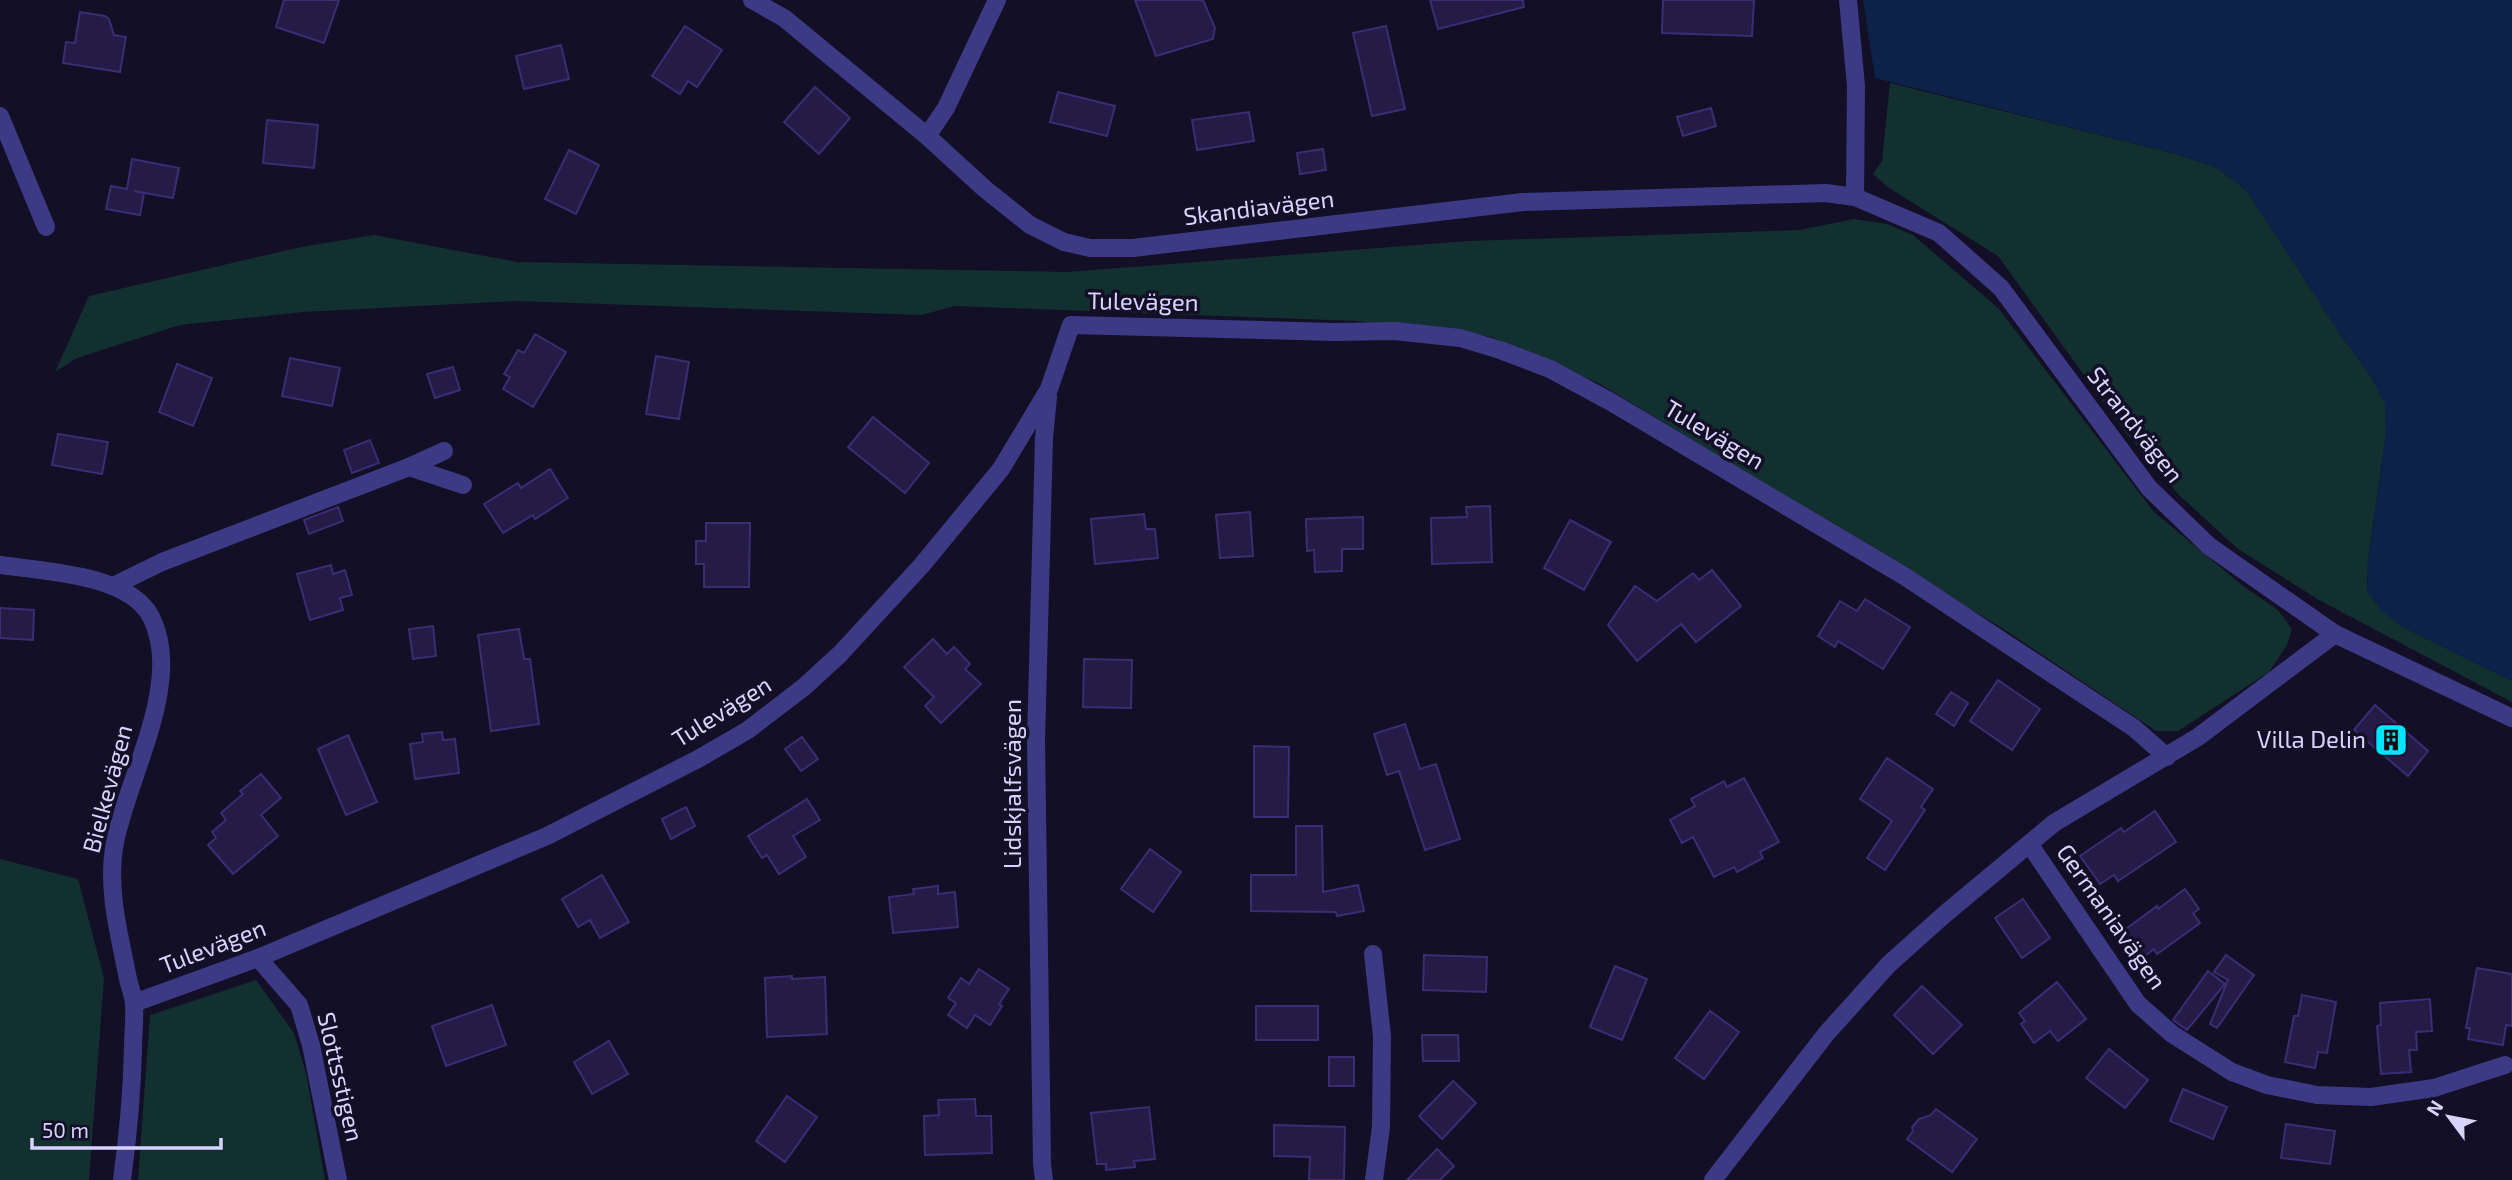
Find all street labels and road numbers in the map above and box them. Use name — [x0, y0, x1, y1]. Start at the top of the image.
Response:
street label: Skandiavägen — [1182, 183, 1336, 230]
street label: Tulevägen — [1087, 285, 1199, 316]
street label: Strandvägen — [2082, 360, 2190, 488]
street label: Tulevägen — [1660, 393, 1770, 475]
street label: Tulevägen — [666, 669, 776, 753]
street label: Lidskjalfsvägen — [997, 699, 1026, 869]
street label: Bielkevägen — [76, 721, 138, 856]
street label: Germaniavägen — [2051, 838, 2173, 994]
street label: Tulevägen — [155, 912, 270, 979]
street label: Slottsstigen — [312, 1009, 370, 1144]

